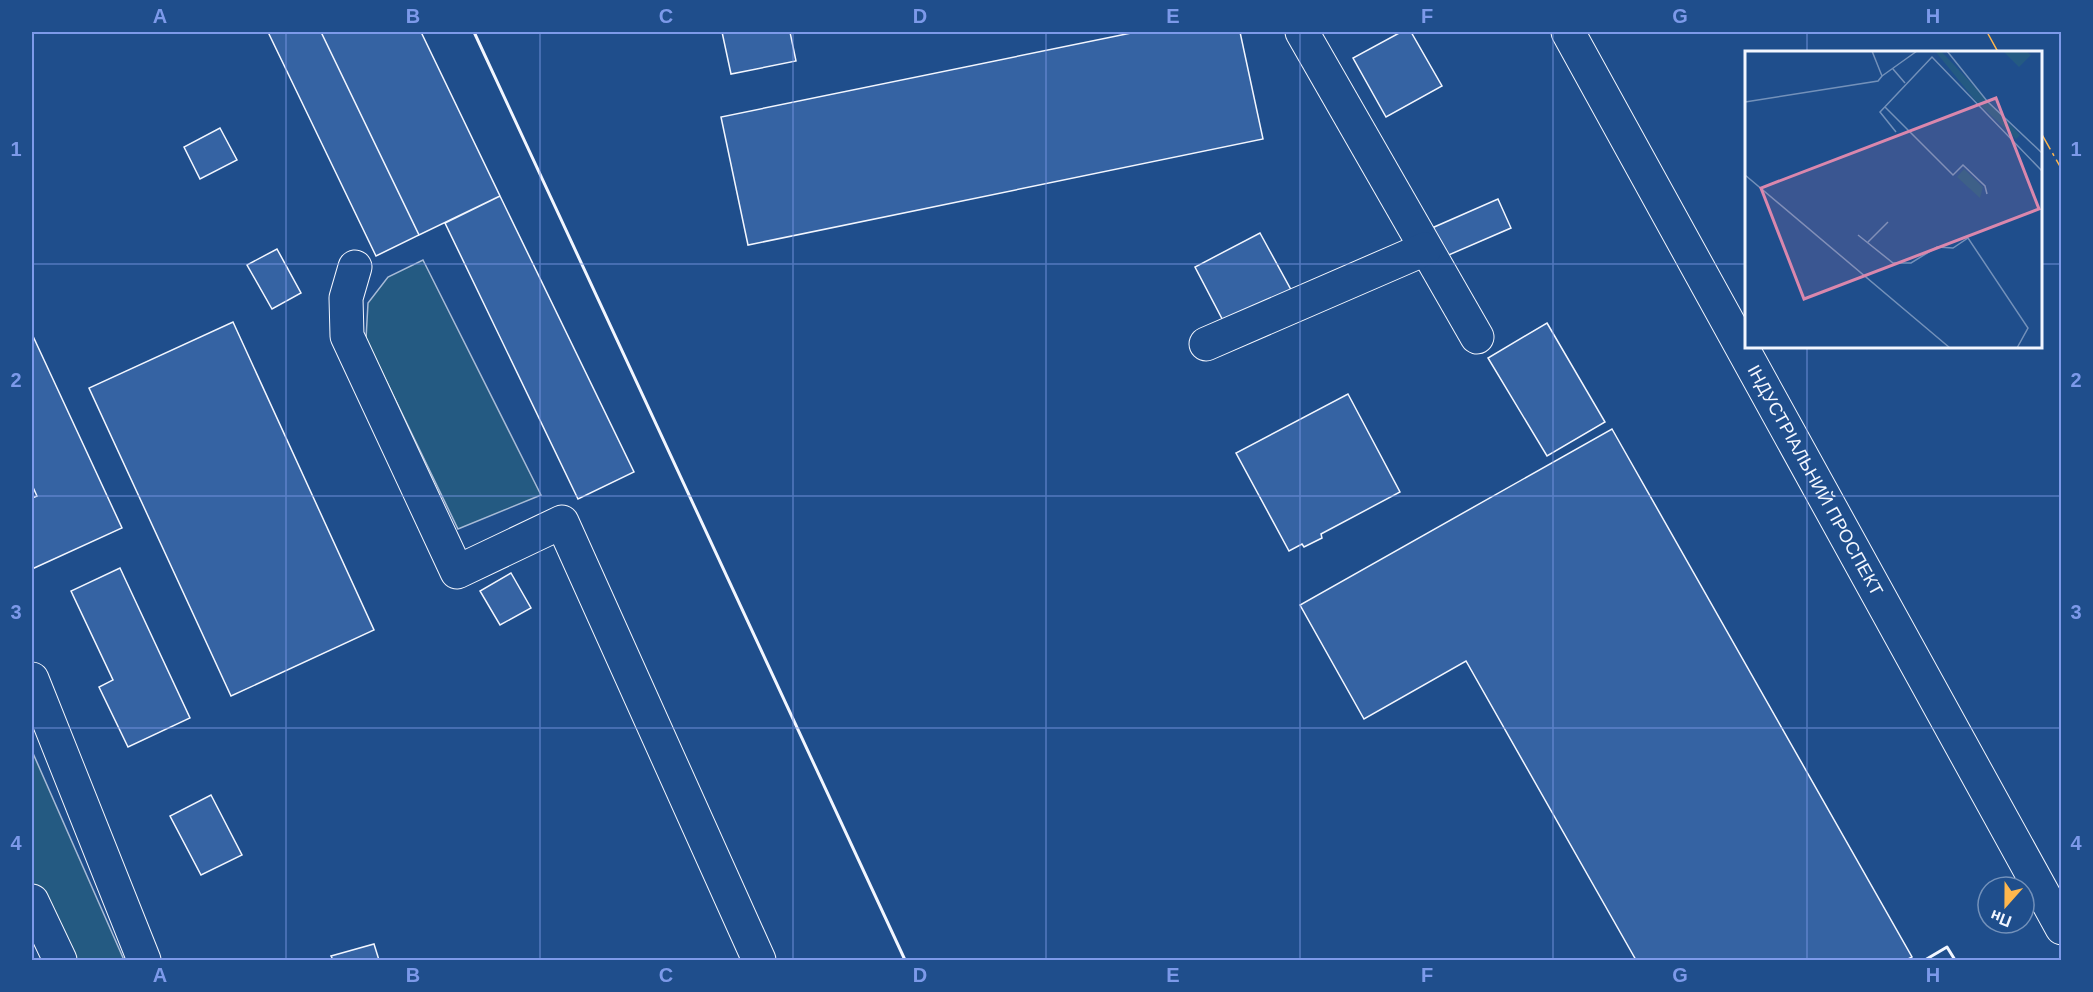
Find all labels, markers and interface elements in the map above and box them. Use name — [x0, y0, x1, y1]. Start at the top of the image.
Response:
text: A — [153, 5, 167, 27]
text: B — [406, 5, 420, 27]
text: C — [659, 5, 673, 27]
text: D — [913, 5, 927, 27]
text: E — [1166, 5, 1180, 27]
text: F — [1421, 5, 1433, 27]
text: G — [1672, 5, 1688, 27]
text: H — [1926, 5, 1940, 27]
inset map — [1745, 51, 2042, 348]
text: 1 — [10, 138, 22, 160]
text: 1 — [2070, 138, 2082, 160]
street label: ІНДУСТРІАЛЬНИЙ ПРОСПЕКТ — [1744, 362, 1887, 599]
text: 2 — [10, 369, 22, 391]
text: 2 — [2070, 369, 2082, 391]
text: 3 — [10, 601, 22, 623]
text: 3 — [2070, 601, 2082, 623]
text: 4 — [10, 832, 22, 854]
text: 4 — [2070, 832, 2082, 854]
north arrow — [1976, 875, 2036, 935]
text: Пн — [1988, 907, 2014, 930]
text: A — [153, 964, 167, 986]
text: B — [406, 964, 420, 986]
text: C — [659, 964, 673, 986]
text: D — [913, 964, 927, 986]
text: E — [1166, 964, 1180, 986]
text: F — [1421, 964, 1433, 986]
text: G — [1672, 964, 1688, 986]
text: H — [1926, 964, 1940, 986]

